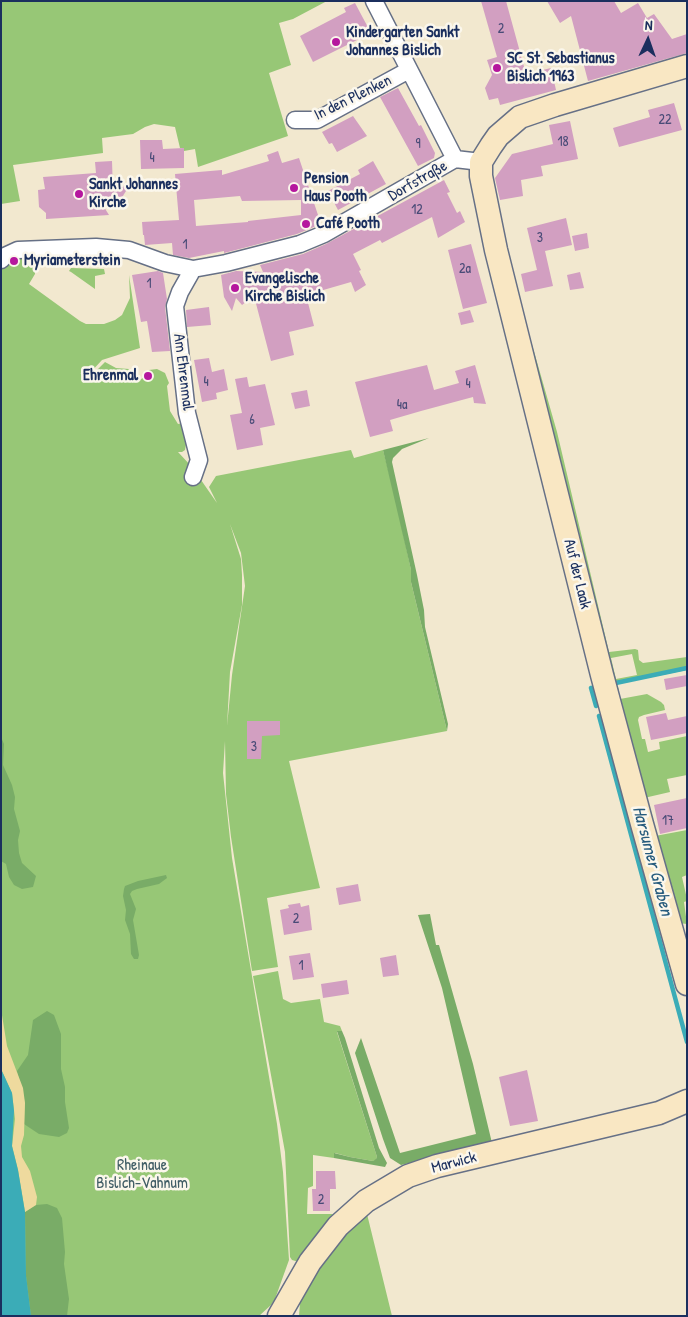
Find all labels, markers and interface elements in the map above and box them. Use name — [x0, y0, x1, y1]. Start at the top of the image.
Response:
north arrow — [623, 15, 673, 65]
text: N — [645, 15, 653, 34]
house number: 2 — [498, 21, 504, 37]
place label: Kindergarten Sankt Johannes Bislich — [346, 23, 459, 61]
marker: Kindergarten Sankt Johannes Bislich — [330, 36, 342, 48]
place label: SC St. Sebastianus Bislich 1963 — [507, 49, 615, 87]
marker: SC St. Sebastianus Bislich 1963 — [491, 62, 503, 74]
street label: In den Plenken — [311, 71, 395, 125]
house number: 22 — [658, 112, 672, 128]
house number: 18 — [557, 134, 569, 150]
house number: 9 — [415, 136, 421, 152]
house number: 4 — [149, 150, 155, 166]
street label: Dorfstraße — [385, 156, 451, 206]
place label: Pension Haus Pooth — [304, 169, 367, 207]
place label: Sankt Johannes Kirche — [89, 175, 178, 213]
marker: Pension Haus Pooth — [288, 182, 300, 194]
marker: Sankt Johannes Kirche — [73, 188, 85, 200]
house number: 12 — [411, 202, 423, 218]
place label: Café Pooth — [316, 214, 380, 234]
marker: Café Pooth — [300, 218, 312, 230]
house number: 3 — [537, 230, 543, 246]
house number: 1 — [182, 237, 188, 253]
place label: Myriameterstein — [24, 251, 120, 271]
marker: Myriameterstein — [8, 255, 20, 267]
house number: 2a — [459, 261, 471, 277]
place label: Evangelische Kirche Bislich — [245, 269, 325, 307]
house number: 1 — [146, 276, 152, 292]
marker: Evangelische Kirche Bislich — [229, 282, 241, 294]
street label: Am Ehrenmal — [169, 332, 197, 412]
place label: Ehrenmal — [83, 366, 138, 386]
marker: Ehrenmal — [142, 370, 154, 382]
house number: 4 — [203, 374, 209, 390]
house number: 4 — [465, 376, 471, 392]
house number: 4a — [397, 397, 407, 413]
house number: 6 — [249, 412, 255, 428]
street label: Auf der Laak — [559, 537, 595, 611]
house number: 3 — [251, 739, 257, 755]
water label: Harsumer Graben — [627, 804, 677, 918]
house number: 17 — [662, 813, 674, 829]
house number: 2 — [293, 911, 299, 927]
house number: 1 — [298, 958, 304, 974]
street label: Marwick — [429, 1148, 479, 1178]
park label: Rheinaue Bislich-Vahnum — [96, 1156, 188, 1194]
house number: 2 — [318, 1192, 324, 1208]

